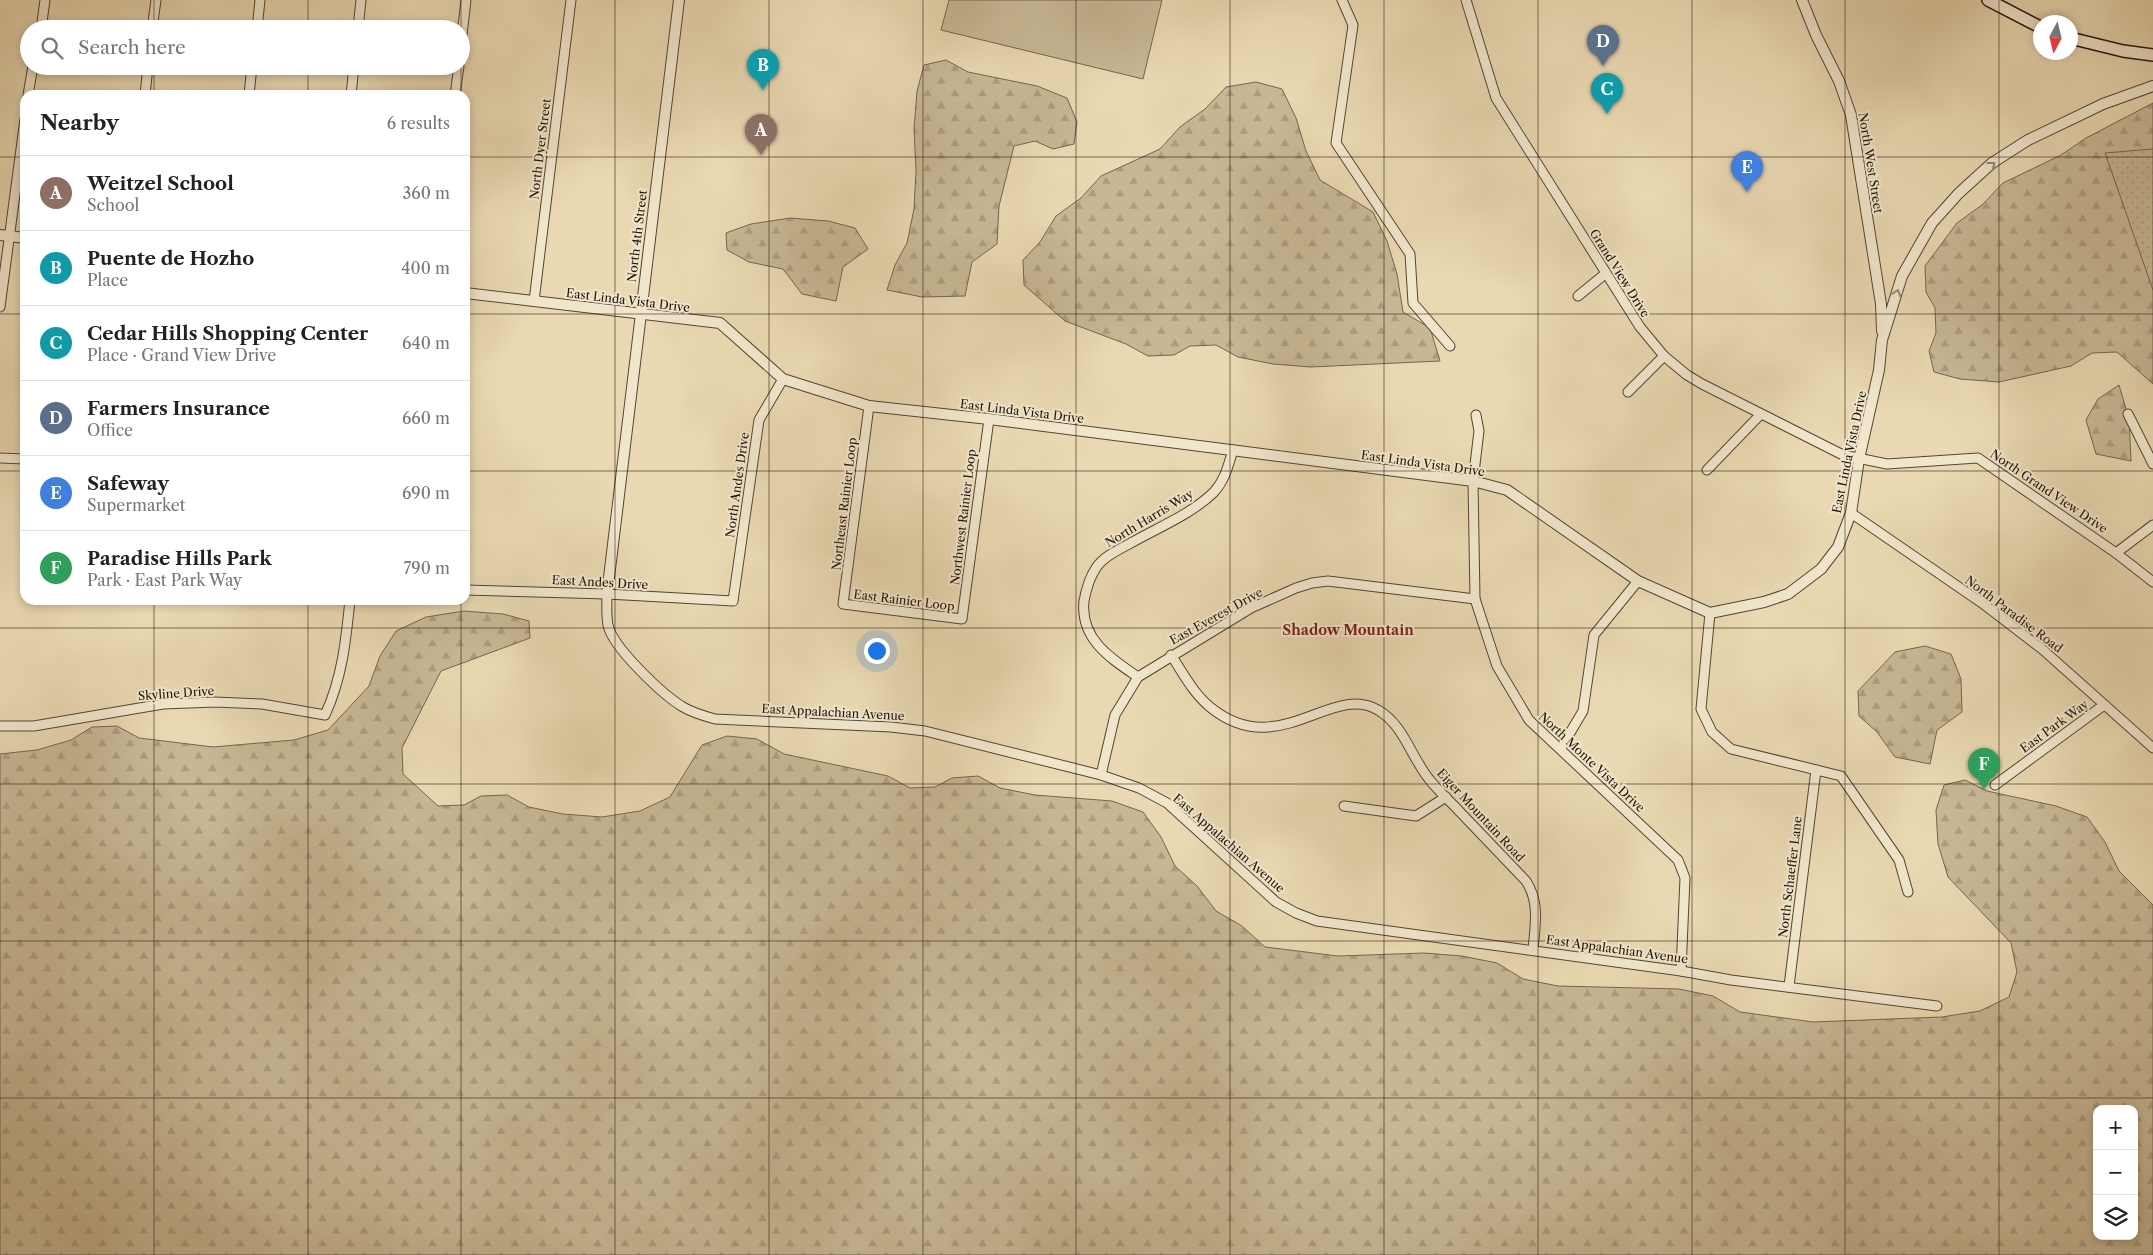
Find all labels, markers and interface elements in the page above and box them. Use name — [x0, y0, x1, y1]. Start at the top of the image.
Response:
north arrow — [2033, 15, 2078, 60]
search box — [20, 20, 470, 75]
pin: D — [1587, 25, 1619, 66]
icon: search — [38, 34, 66, 62]
text: Search here — [78, 36, 186, 59]
pin: B — [747, 49, 779, 90]
pin: C — [1591, 73, 1623, 114]
street label: North Dyer Street — [526, 97, 554, 200]
text: Nearby — [40, 110, 119, 135]
street label: North West Street — [1856, 111, 1887, 215]
text: 6 results — [387, 113, 450, 133]
pin: A — [745, 114, 777, 155]
pin: E — [1731, 151, 1763, 192]
one-way arrow — [1986, 161, 1995, 170]
text: Weitzel School — [87, 172, 234, 195]
text: A — [50, 183, 62, 203]
text: 360 m — [403, 183, 450, 203]
street label: North 4th Street — [624, 188, 650, 283]
text: School — [87, 195, 139, 215]
street label: Grand View Drive — [1587, 226, 1653, 320]
text: Puente de Hozho — [87, 247, 254, 270]
text: B — [50, 258, 62, 278]
text: 400 m — [401, 258, 450, 278]
text: Place — [87, 270, 128, 290]
street label: East Linda Vista Drive — [565, 285, 691, 315]
one-way arrow — [1891, 290, 1901, 298]
text: Cedar Hills Shopping Center — [87, 322, 368, 345]
text: C — [50, 333, 62, 353]
text: 640 m — [402, 333, 450, 353]
text: Place · Grand View Drive — [87, 345, 276, 365]
street label: East Linda Vista Drive — [1829, 389, 1869, 515]
street label: East Linda Vista Drive — [959, 396, 1085, 426]
text: Farmers Insurance — [87, 397, 270, 420]
text: D — [49, 408, 63, 428]
text: 660 m — [402, 408, 450, 428]
text: Office — [87, 420, 133, 440]
street label: North Andes Drive — [722, 431, 752, 539]
street label: Northeast Rainier Loop — [828, 437, 860, 571]
street label: North Grand View Drive — [1987, 446, 2111, 536]
street label: East Linda Vista Drive — [1360, 447, 1486, 479]
street label: Northwest Rainier Loop — [947, 448, 979, 586]
text: Safeway — [87, 472, 169, 495]
text: E — [50, 483, 62, 503]
text: 690 m — [402, 483, 450, 503]
street label: North Harris Way — [1102, 486, 1196, 550]
text: Supermarket — [87, 495, 185, 515]
text: Paradise Hills Park — [87, 547, 272, 570]
text: F — [51, 558, 61, 578]
text: 790 m — [403, 558, 450, 578]
text: Park · East Park Way — [87, 570, 242, 590]
street label: East Andes Drive — [551, 572, 649, 592]
street label: North Paradise Road — [1962, 572, 2066, 656]
street label: East Everest Drive — [1167, 584, 1265, 648]
street label: East Rainier Loop — [853, 586, 955, 614]
district label: Shadow Mountain — [1282, 621, 1414, 639]
your location — [864, 638, 890, 664]
street label: Skyline Drive — [137, 683, 215, 703]
street label: East Park Way — [2017, 696, 2091, 756]
street label: East Appalachian Avenue — [761, 701, 905, 723]
street label: North Monte Vista Drive — [1536, 709, 1648, 815]
pin: F — [1968, 748, 2000, 789]
street label: Eiger Mountain Road — [1434, 765, 1528, 865]
street label: East Appalachian Avenue — [1170, 790, 1288, 896]
street label: North Schaeffer Lane — [1775, 815, 1805, 939]
street label: East Appalachian Avenue — [1545, 932, 1689, 966]
map controls — [2093, 1105, 2138, 1240]
button: + — [2093, 1105, 2138, 1150]
button: − — [2093, 1150, 2138, 1195]
button: layers — [2093, 1195, 2138, 1240]

